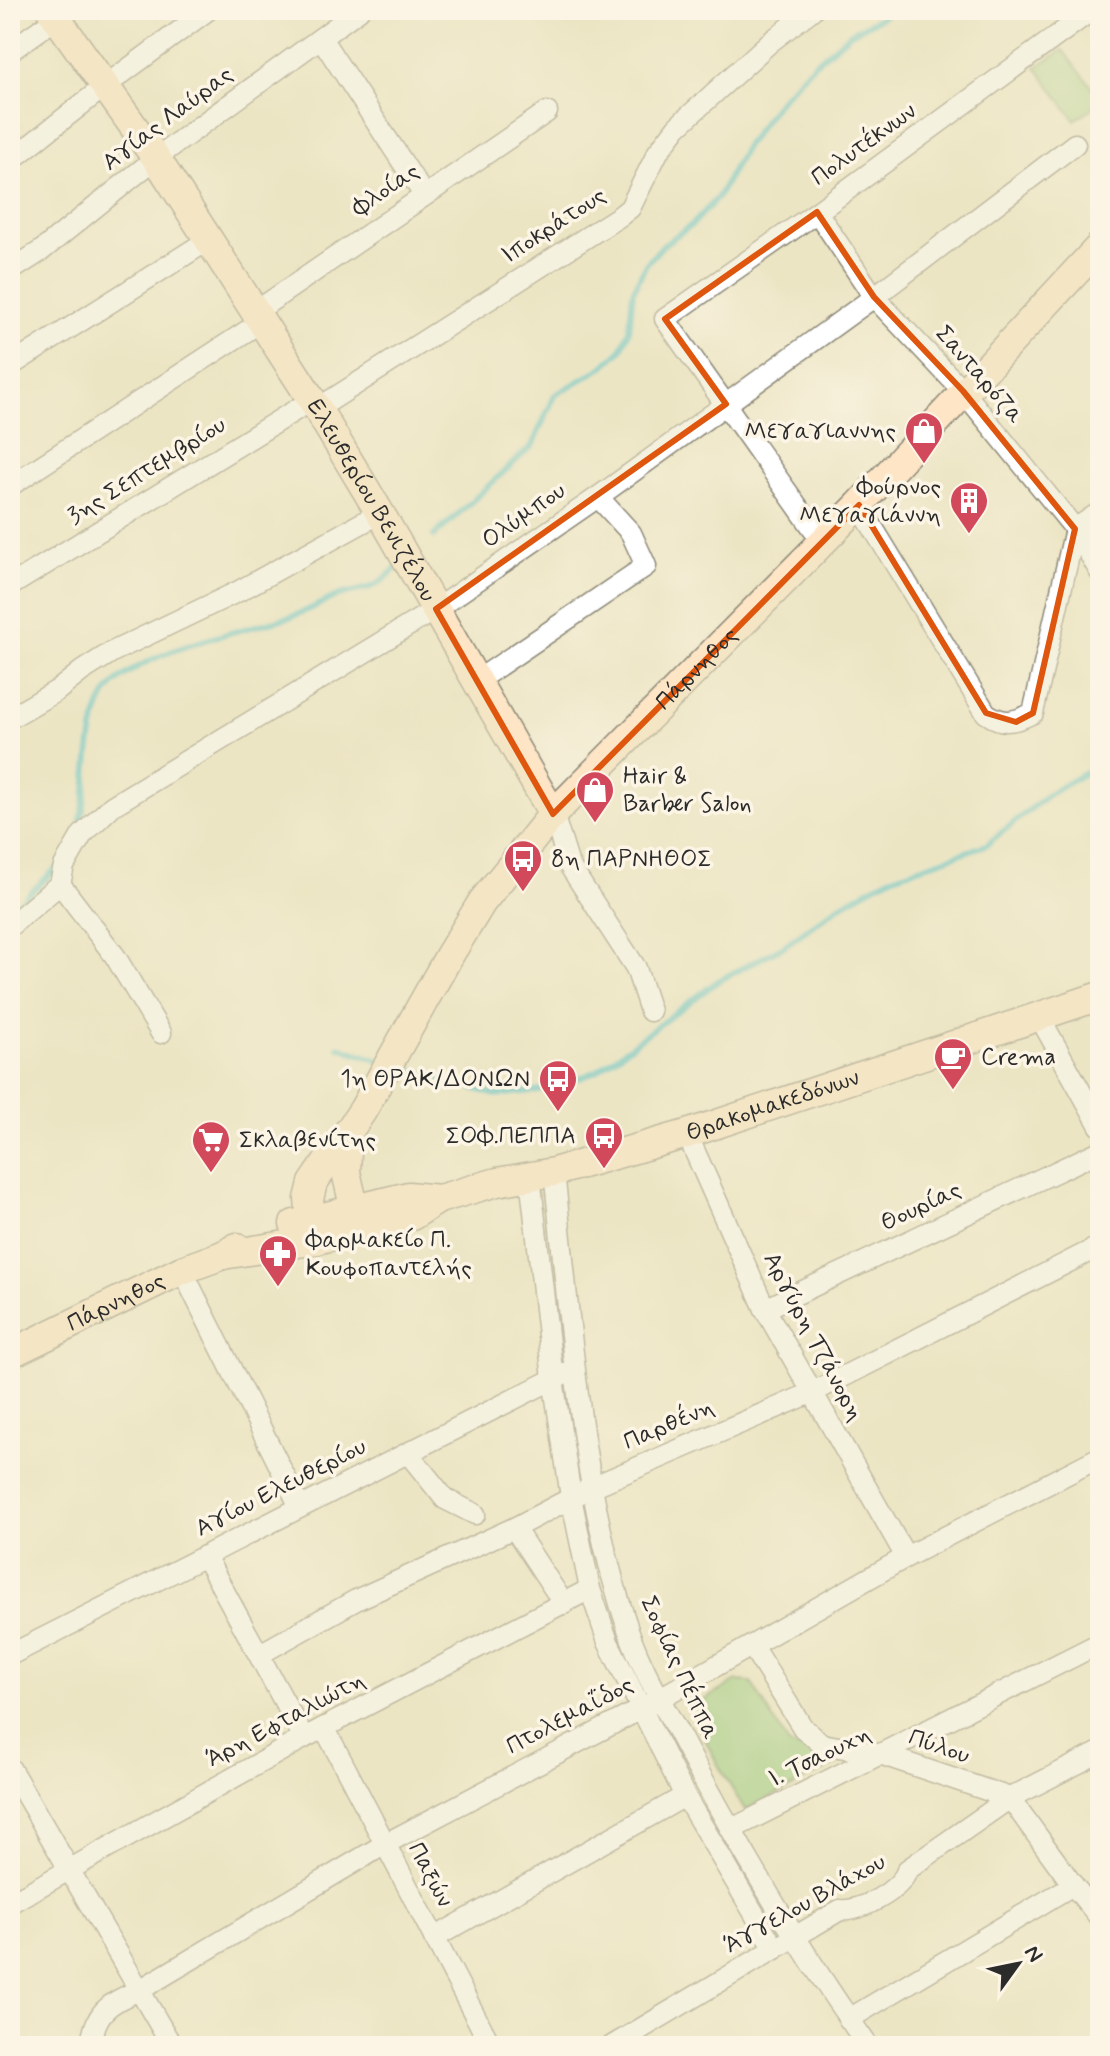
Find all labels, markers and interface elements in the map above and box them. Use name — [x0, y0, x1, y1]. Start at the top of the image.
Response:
street label: Αγίας Λαύρας — [96, 60, 240, 178]
street label: Πολυτέκνων — [805, 96, 923, 194]
street label: Φλοίας — [346, 156, 426, 224]
street label: Ιποκράτους — [496, 181, 612, 271]
street label: Σανταρόζα — [928, 319, 1030, 431]
street label: Ελευθερίου Βενιζέλου — [299, 393, 443, 607]
street label: 3ης Σεπτεμβρίου — [62, 410, 232, 532]
shop icon: Μεγαγιαννης — [903, 410, 945, 465]
place label: Μεγαγιαννης — [745, 416, 896, 447]
place label: Φούρνος Μεγαγιάννη — [799, 472, 941, 531]
street label: Ολύμπου — [476, 476, 572, 556]
building icon: Φούρνος Μεγαγιάννη — [948, 480, 990, 535]
street label: Πάρνηθος — [649, 620, 745, 717]
place label: Hair & Barber Salon — [623, 761, 752, 820]
shop icon: Hair & Barber Salon — [574, 769, 616, 824]
bus stop icon: 8η ΠΑΡΝΗΘΟΣ — [502, 838, 544, 893]
place label: 8η ΠΑΡΝΗΘΟΣ — [551, 844, 712, 875]
cafe icon: Crema — [932, 1036, 974, 1091]
place label: Crema — [981, 1042, 1056, 1073]
bus stop icon: 1η ΘΡΑΚ/ΔΟΝΩΝ — [537, 1058, 579, 1113]
street label: Θρακομακεδόνων — [682, 1062, 863, 1149]
place label: 1η ΘΡΑΚ/ΔΟΝΩΝ — [340, 1064, 530, 1095]
bus stop icon: ΣΟΦ.ΠΕΠΠΑ — [583, 1115, 625, 1170]
supermarket icon: Σκλαβενίτης — [190, 1119, 232, 1174]
place label: ΣΟΦ.ΠΕΠΠΑ — [446, 1121, 576, 1152]
place label: Σκλαβενίτης — [239, 1125, 376, 1156]
street label: Θουρίας — [876, 1175, 966, 1239]
place label: Φαρμακείο Π. Κουφοπαντελής — [305, 1225, 472, 1284]
pharmacy icon: Φαρμακείο Π. Κουφοπαντελής — [257, 1233, 299, 1288]
street label: Αργύρη Τζάνορη — [755, 1247, 871, 1427]
street label: Πάρνηθος — [62, 1265, 170, 1339]
street label: Παρθένη — [619, 1391, 719, 1458]
street label: Αγίου Ελευθερίου — [190, 1432, 372, 1544]
street label: Σοφίας Πέππα — [632, 1591, 727, 1745]
street label: Άρη Εφταλιώτη — [201, 1665, 371, 1775]
street label: Πτολεμαΐδος — [501, 1670, 639, 1762]
street label: Ι. Τσαουχη — [764, 1719, 876, 1795]
street label: Πύλου — [904, 1722, 974, 1772]
street label: Παξών — [400, 1837, 460, 1913]
street label: Άγγελου Βλάχου — [719, 1847, 891, 1961]
north arrow — [978, 1924, 1058, 2004]
text: N — [1017, 1940, 1049, 1968]

